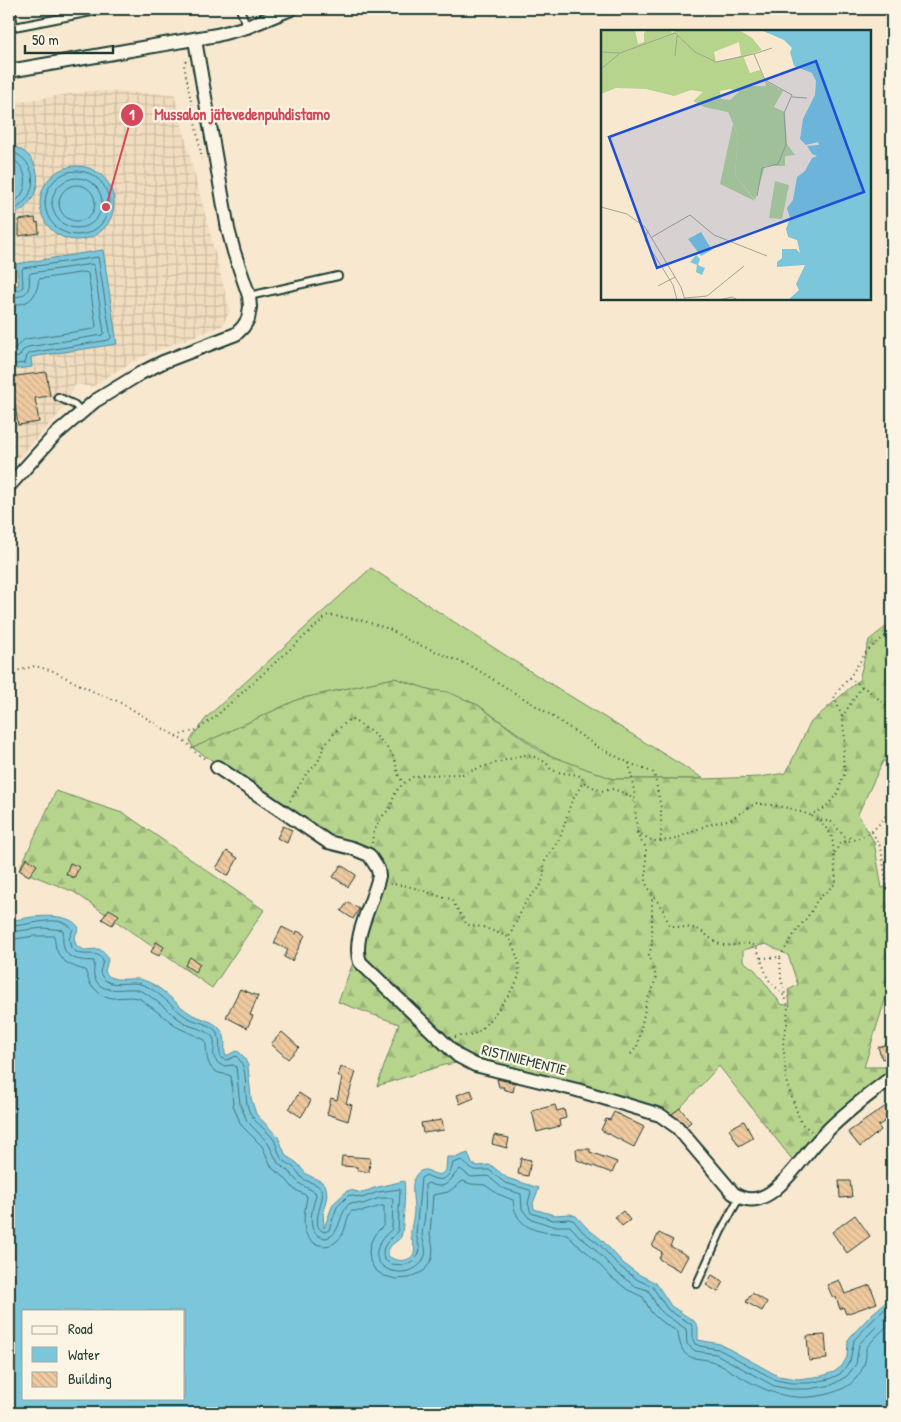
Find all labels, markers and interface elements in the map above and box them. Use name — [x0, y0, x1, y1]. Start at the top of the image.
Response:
scale bar — [25, 22, 112, 54]
text: 50 m — [32, 29, 59, 50]
inset map — [601, 30, 871, 300]
callout: Mussalon jätevedenpuhdistamo — [119, 99, 340, 130]
text: Mussalon jätevedenpuhdistamo — [154, 103, 330, 126]
text: 1 — [129, 104, 135, 125]
street label: RISTINIEMENTIE — [480, 1039, 569, 1080]
legend — [22, 1310, 185, 1400]
text: Road — [68, 1318, 93, 1339]
text: Water — [68, 1344, 100, 1365]
text: Building — [68, 1368, 112, 1389]

